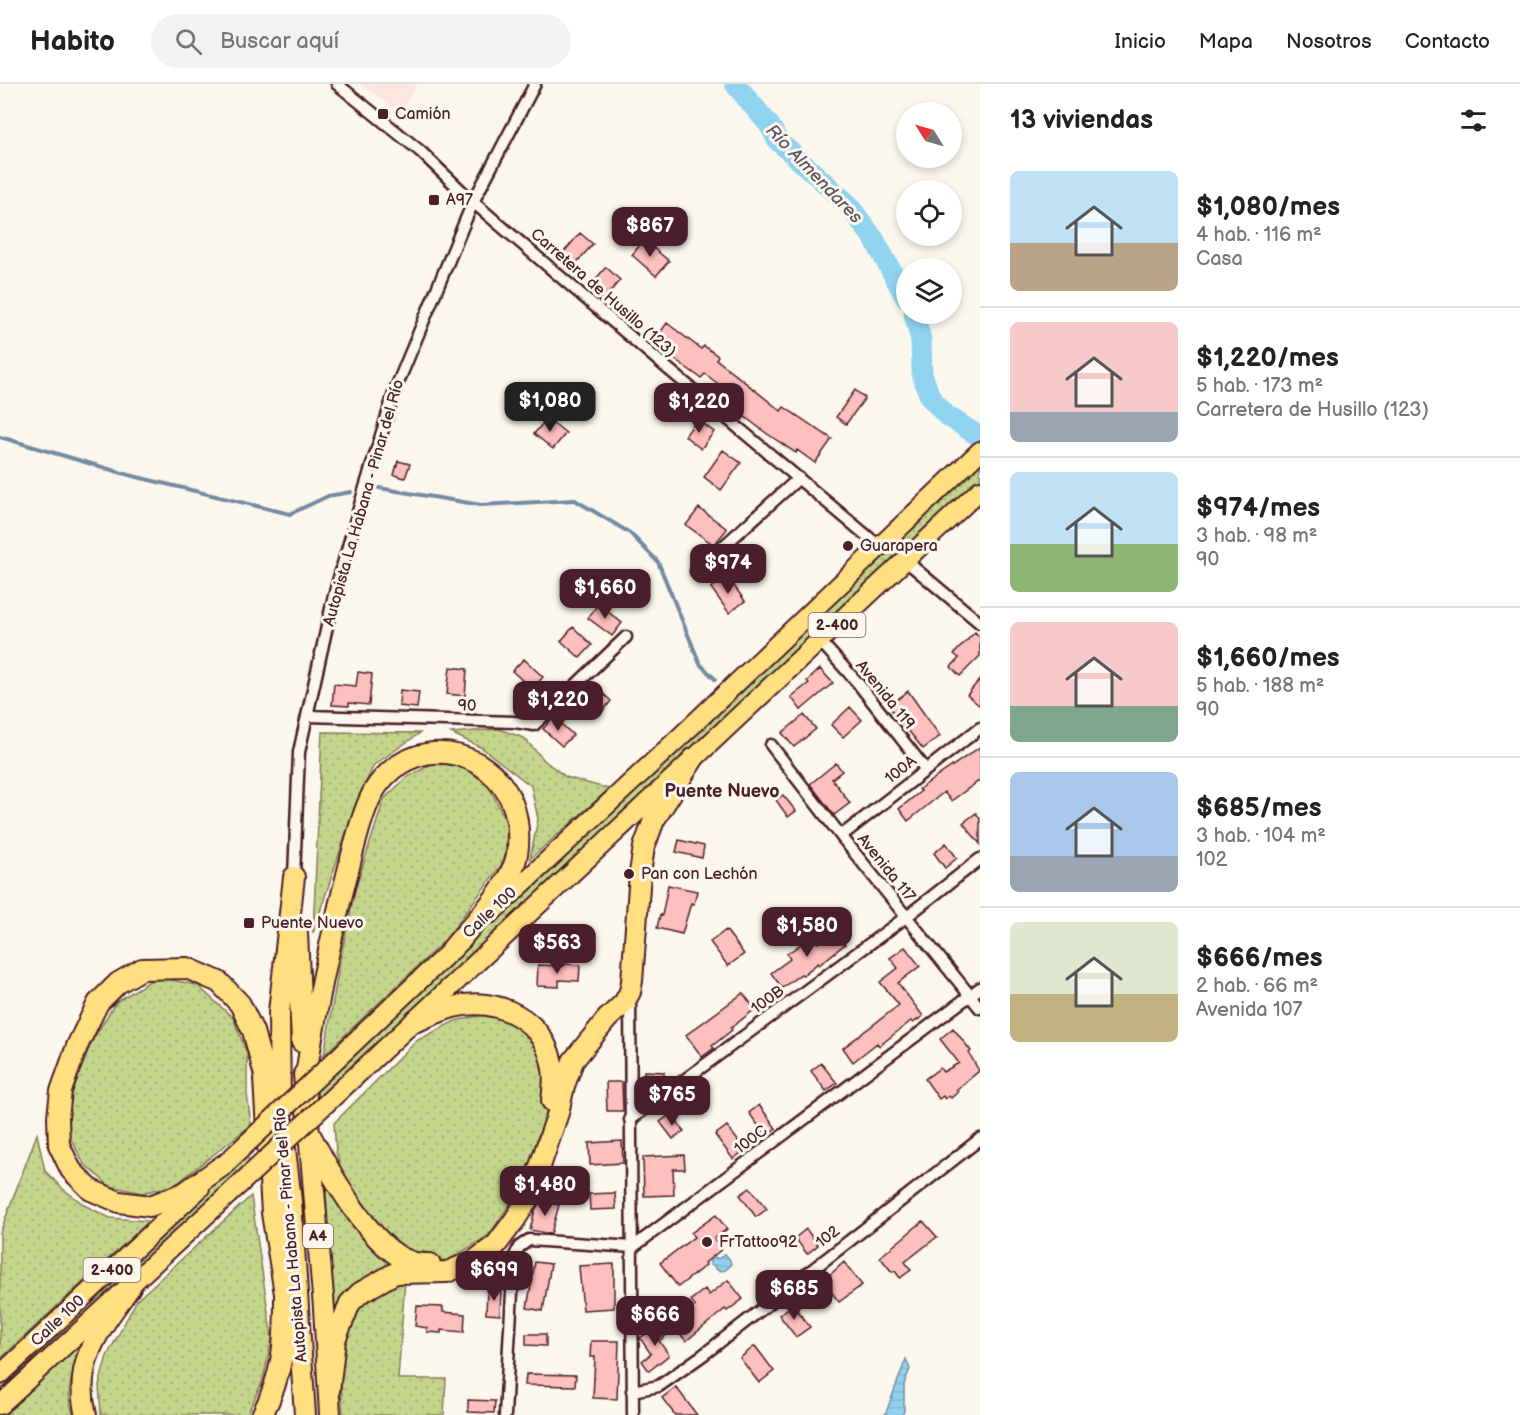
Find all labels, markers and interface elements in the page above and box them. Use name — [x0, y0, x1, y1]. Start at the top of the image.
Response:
search box — [151, 14, 571, 68]
text: Habito — [30, 25, 115, 58]
icon: search — [172, 25, 205, 58]
text: Buscar aquí — [220, 28, 339, 55]
text: Inicio — [1115, 29, 1166, 54]
text: Mapa — [1199, 29, 1253, 54]
text: Nosotros — [1286, 29, 1372, 54]
text: Contacto — [1405, 29, 1490, 54]
north arrow — [896, 102, 962, 168]
map controls — [896, 102, 962, 324]
icon: filters — [1457, 104, 1490, 137]
place label: Camión — [395, 105, 451, 124]
text: 13 viviendas — [1010, 105, 1153, 136]
marker: Camión — [376, 107, 390, 121]
water label: Río Almendares — [762, 120, 867, 228]
button: locate — [896, 180, 962, 246]
place label: A97 — [446, 191, 473, 210]
text: $1,080/mes — [1196, 192, 1340, 223]
marker: A97 — [427, 193, 441, 207]
icon: home — [1058, 195, 1130, 267]
pin: $867 — [614, 207, 686, 258]
text: $867 — [626, 214, 674, 238]
text: 4 hab. · 116 m² — [1196, 223, 1322, 247]
street label: Carretera de Husillo (123) — [526, 225, 680, 361]
text: Casa — [1196, 247, 1243, 271]
button: layers — [896, 258, 962, 324]
text: $1,220/mes — [1196, 343, 1339, 374]
icon: home — [1058, 346, 1130, 418]
text: 5 hab. · 173 m² — [1196, 374, 1323, 398]
street label: Autopista La Habana - Pinar del Río — [320, 377, 408, 629]
pin: $1,080 — [501, 382, 599, 433]
pin: $1,220 — [650, 383, 748, 434]
text: $1,080 — [519, 389, 581, 413]
text: $1,220 — [668, 390, 730, 414]
text: Carretera de Husillo (123) — [1196, 398, 1429, 422]
text: $974/mes — [1196, 493, 1320, 524]
icon: home — [1058, 496, 1130, 568]
text: 3 hab. · 98 m² — [1196, 524, 1317, 548]
place label: Guarapera — [860, 537, 938, 556]
marker: Guarapera — [841, 539, 855, 553]
pin: $974 — [692, 544, 764, 595]
text: 90 — [1196, 548, 1219, 572]
text: $974 — [704, 551, 752, 575]
pin: $1,660 — [556, 569, 654, 620]
text: $1,660 — [574, 576, 636, 600]
road number: 2-400 — [808, 613, 866, 637]
text: $1,660/mes — [1196, 643, 1340, 674]
icon: home — [1058, 646, 1130, 718]
street label: Avenida 119 — [851, 657, 919, 733]
text: 5 hab. · 188 m² — [1196, 674, 1324, 698]
pin: $1,220 — [509, 681, 607, 732]
text: $1,220 — [527, 688, 589, 712]
street label: 90 — [457, 696, 477, 716]
text: 90 — [1196, 698, 1219, 722]
street label: 100A — [881, 752, 921, 788]
district label: Puente Nuevo — [664, 781, 780, 802]
text: $685/mes — [1196, 793, 1322, 824]
icon: home — [1058, 796, 1130, 868]
text: 3 hab. · 104 m² — [1196, 824, 1326, 848]
street label: Avenida 117 — [853, 830, 919, 906]
text: 102 — [1196, 848, 1227, 872]
place label: Pan con Lechón — [641, 865, 757, 884]
marker: Pan con Lechón — [622, 867, 636, 881]
street label: Calle 100 — [459, 883, 521, 943]
pin: $1,580 — [758, 907, 856, 958]
place label: Puente Nuevo — [261, 914, 364, 933]
text: $1,580 — [776, 914, 838, 938]
marker: Puente Nuevo — [242, 916, 256, 930]
pin: $563 — [521, 924, 593, 975]
text: $563 — [533, 931, 581, 955]
text: $666/mes — [1196, 943, 1323, 974]
icon: home — [1058, 946, 1130, 1018]
text: 2 hab. · 66 m² — [1196, 974, 1318, 998]
street label: 100B — [748, 982, 788, 1018]
text: Avenida 107 — [1196, 998, 1302, 1022]
pin: $765 — [636, 1076, 708, 1127]
text: $765 — [648, 1083, 696, 1107]
street label: Autopista La Habana - Pinar del Río — [270, 1107, 312, 1363]
street label: 100C — [731, 1121, 771, 1159]
pin: $1,480 — [496, 1166, 594, 1217]
text: $1,480 — [514, 1173, 576, 1197]
street label: 102 — [812, 1221, 844, 1252]
road number: A4 — [303, 1224, 333, 1248]
place label: FrTattoo92 — [719, 1233, 798, 1252]
marker: FrTattoo92 — [700, 1235, 714, 1249]
pin: $699 — [458, 1251, 530, 1302]
road number: 2-400 — [84, 1258, 140, 1282]
text: $699 — [470, 1258, 518, 1282]
pin: $685 — [758, 1270, 830, 1321]
text: $685 — [770, 1277, 818, 1301]
street label: Calle 100 — [27, 1291, 89, 1351]
pin: $666 — [619, 1296, 691, 1347]
text: $666 — [630, 1303, 680, 1327]

